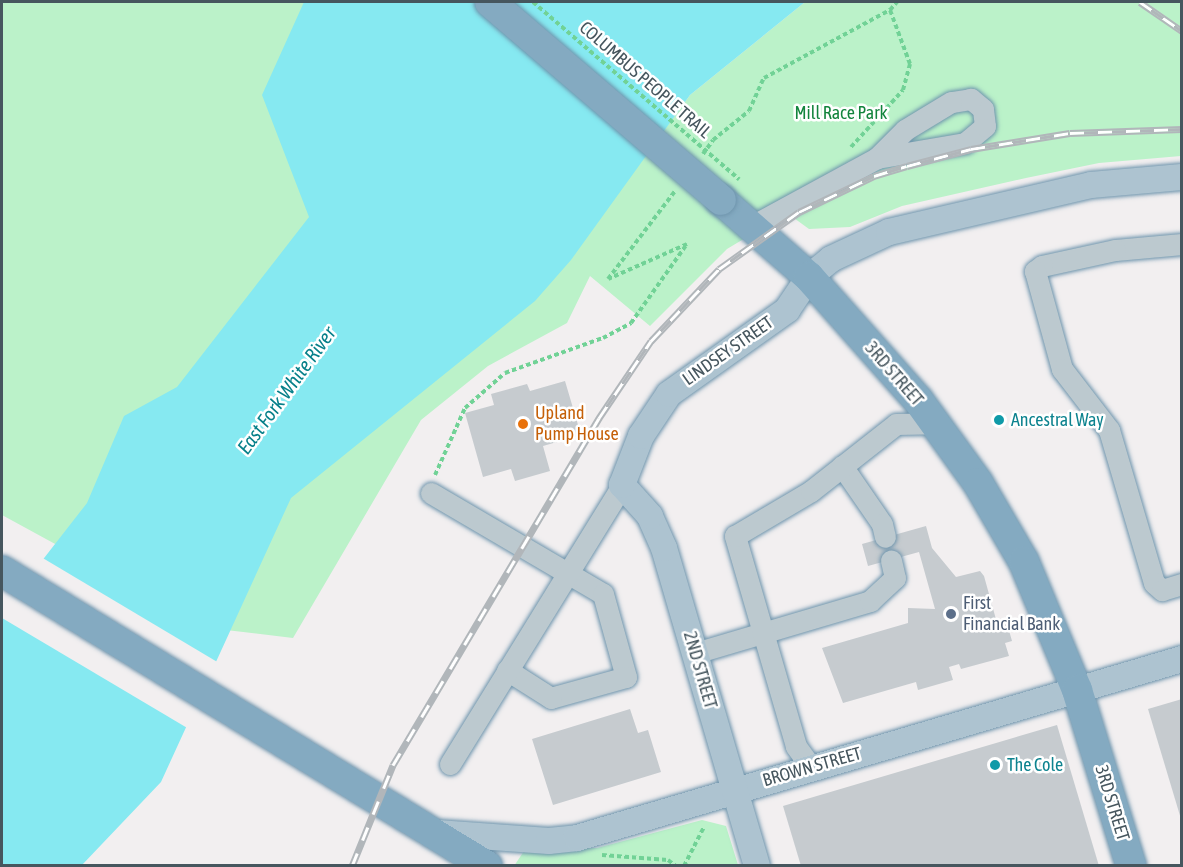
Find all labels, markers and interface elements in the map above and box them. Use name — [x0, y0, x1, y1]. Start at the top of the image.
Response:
street label: COLUMBUS PEOPLE TRAIL — [575, 17, 715, 143]
park label: Mill Race Park — [795, 102, 887, 124]
street label: LINDSEY STREET — [679, 312, 777, 390]
water label: East Fork White River — [232, 322, 340, 458]
street label: 3RD STREET — [860, 338, 928, 410]
place label: Upland Pump House — [535, 403, 619, 446]
place label: Ancestral Way — [1011, 409, 1104, 431]
marker: Ancestral Way — [992, 413, 1006, 427]
marker: Upland Pump House — [516, 417, 530, 431]
place label: First Financial Bank — [963, 593, 1060, 636]
marker: First Financial Bank — [944, 607, 958, 621]
street label: 2ND STREET — [679, 629, 721, 711]
street label: BROWN STREET — [760, 743, 864, 791]
place label: The Cole — [1007, 754, 1063, 776]
marker: The Cole — [988, 758, 1002, 772]
street label: 3RD STREET — [1090, 763, 1134, 843]

